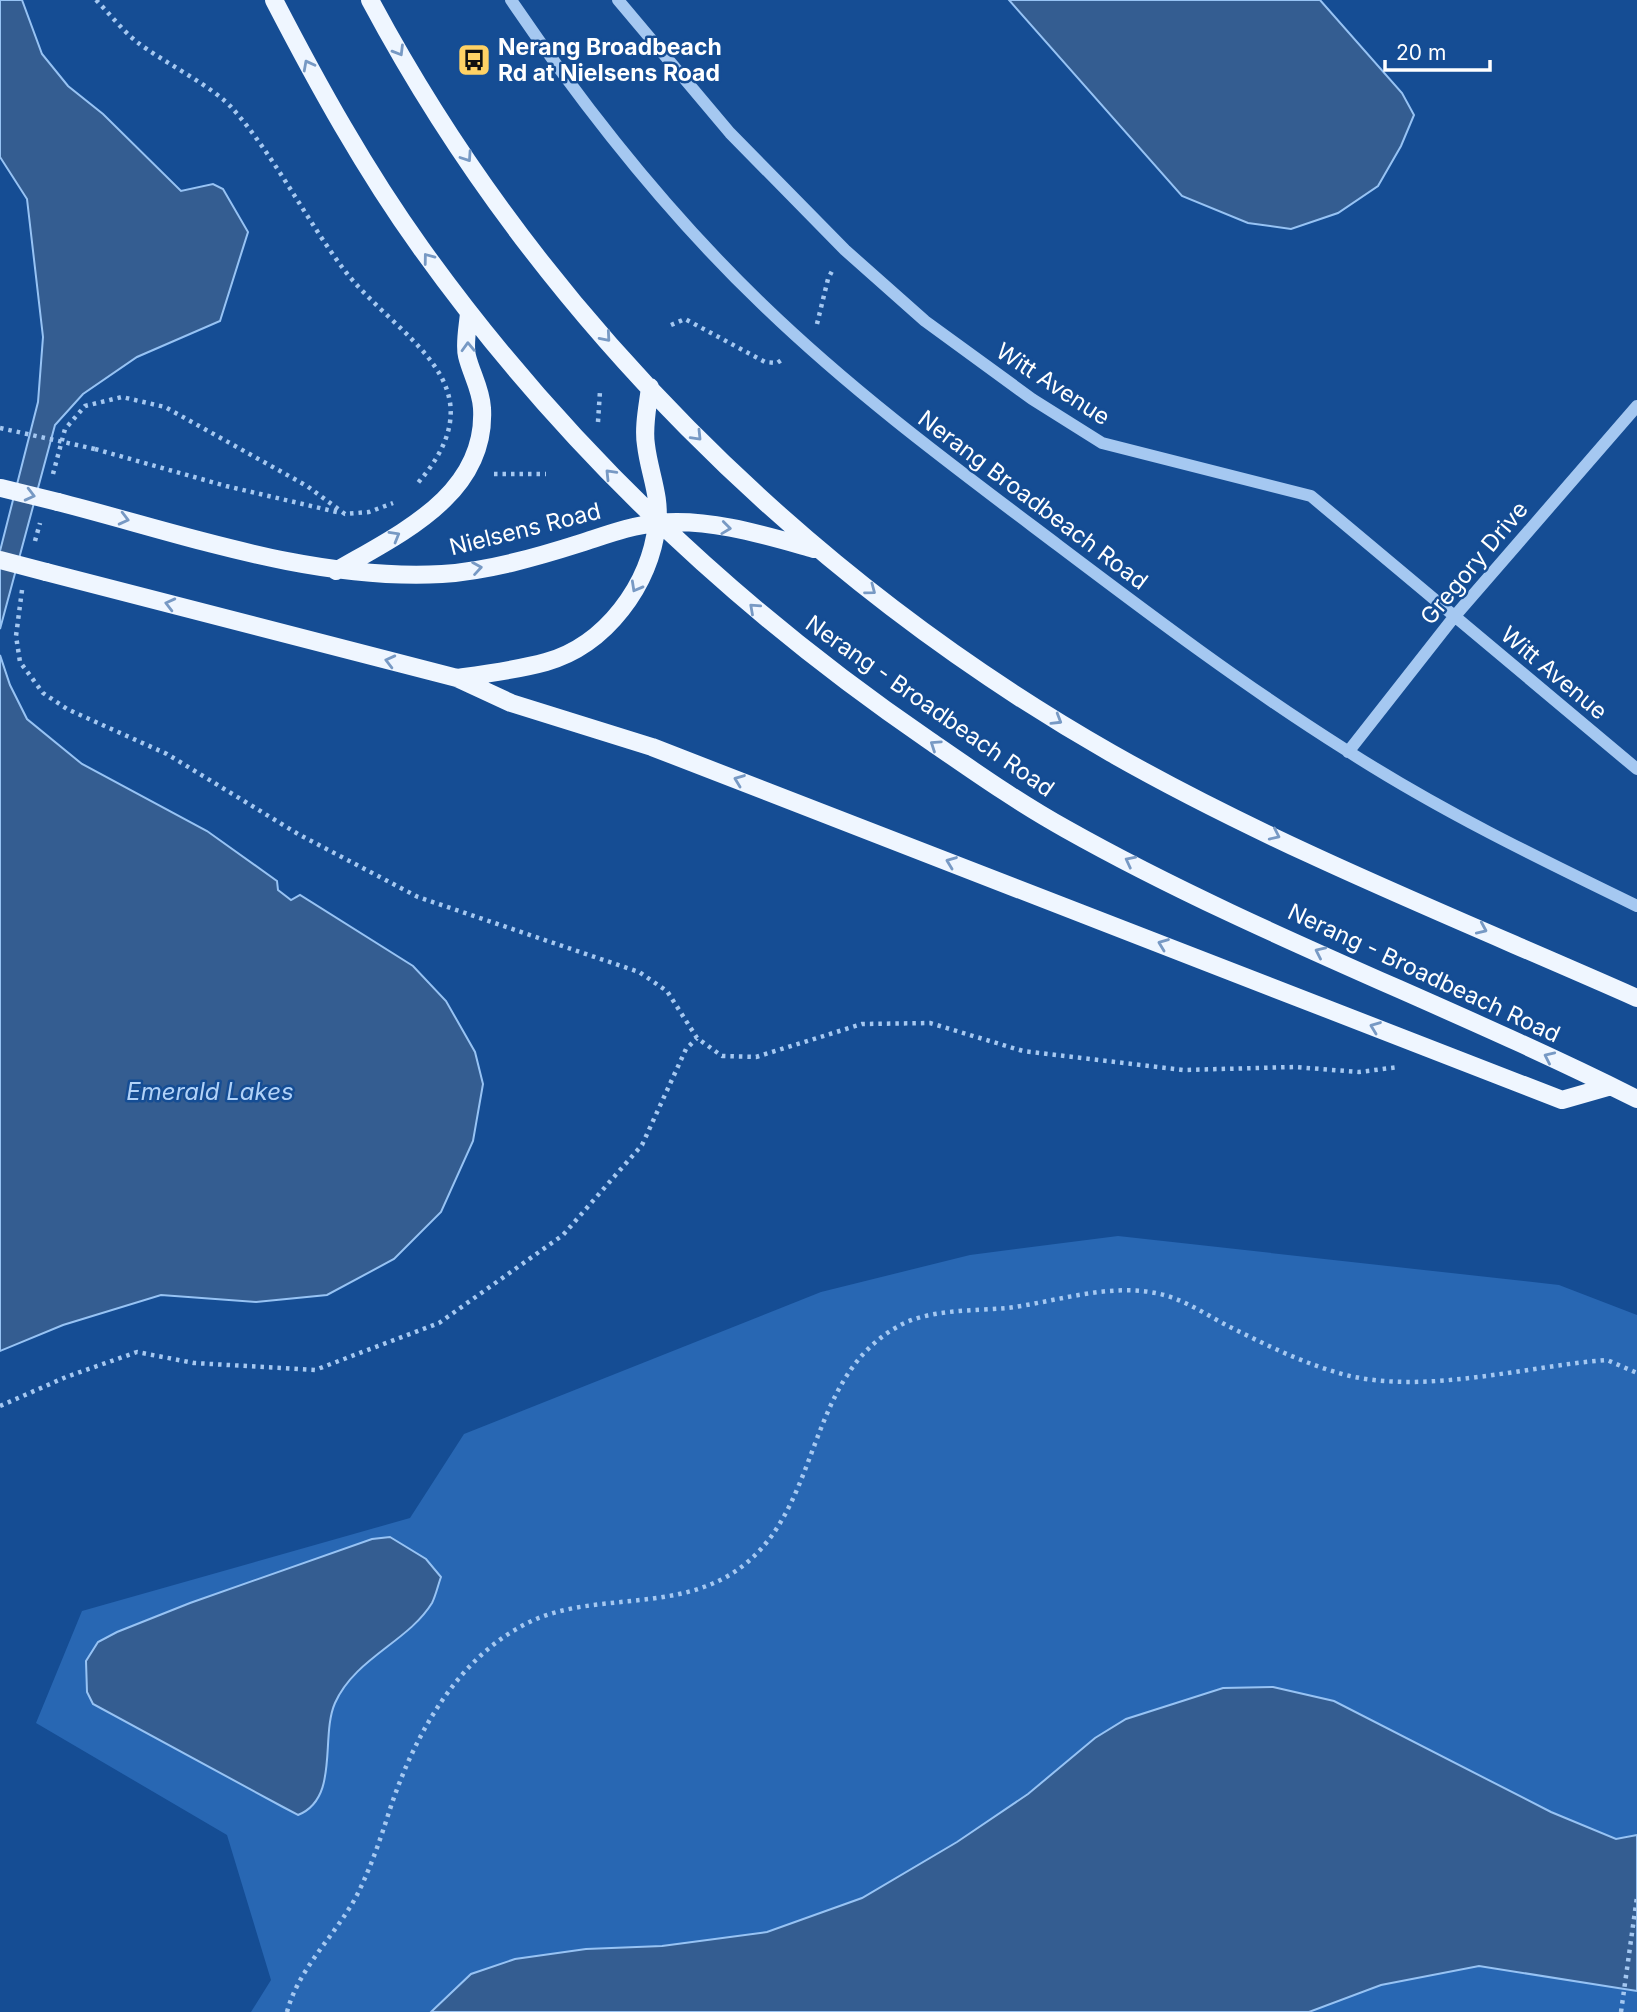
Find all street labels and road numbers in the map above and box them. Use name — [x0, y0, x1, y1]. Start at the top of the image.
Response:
street label: Witt Avenue — [991, 337, 1115, 431]
street label: Nerang Broadbeach Road — [913, 405, 1153, 595]
street label: Gregory Drive — [1414, 496, 1534, 630]
street label: Nielsens Road — [446, 497, 604, 561]
street label: Nerang - Broadbeach Road — [800, 609, 1060, 803]
street label: Witt Avenue — [1495, 620, 1613, 726]
street label: Nerang - Broadbeach Road — [1283, 898, 1565, 1048]

